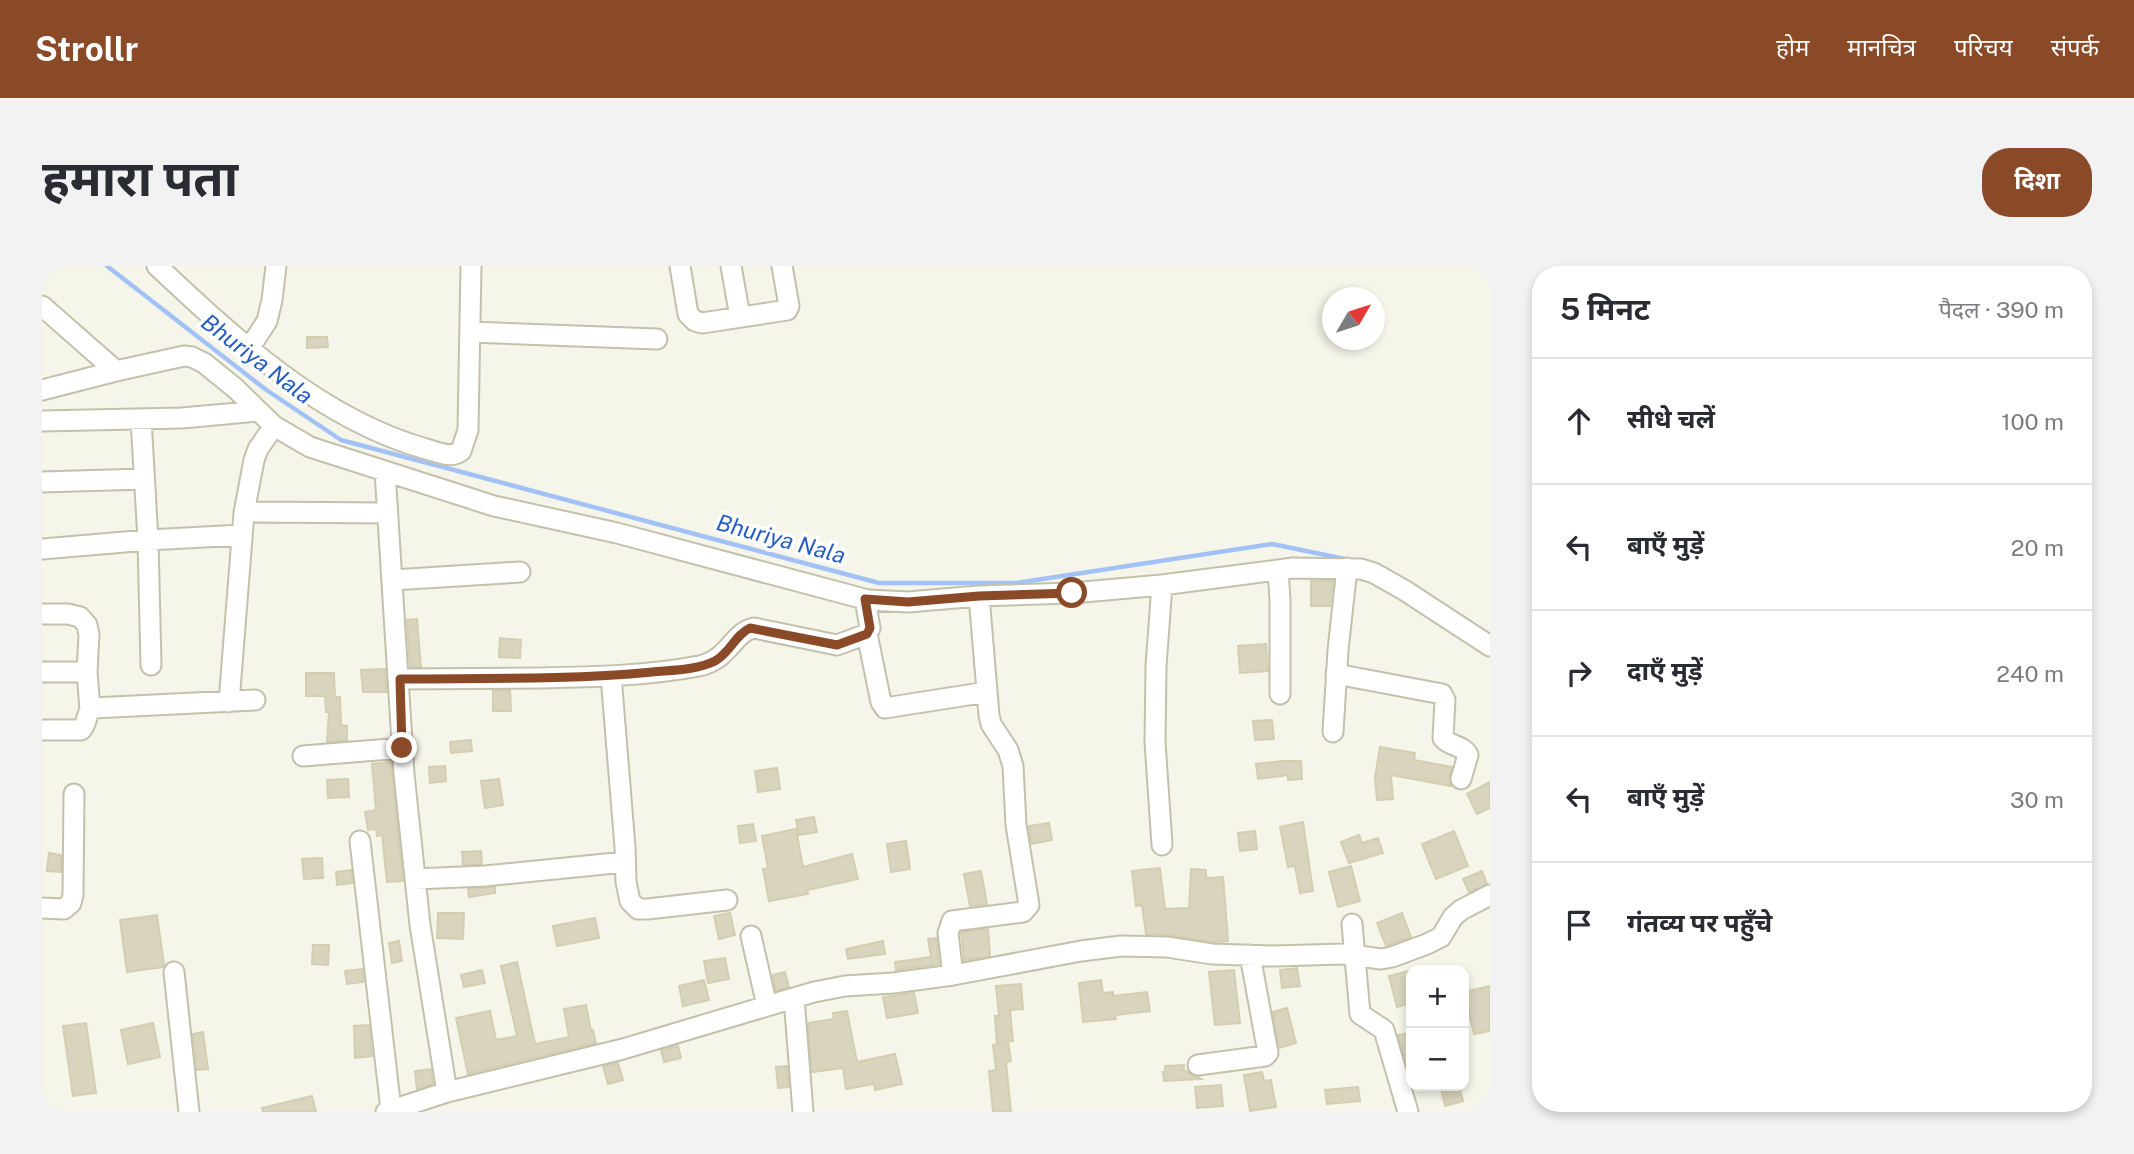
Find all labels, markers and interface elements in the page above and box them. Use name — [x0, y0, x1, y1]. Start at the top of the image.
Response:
text: Strollr — [35, 30, 138, 68]
text: होम — [1776, 33, 1809, 61]
text: मानचित्र — [1847, 33, 1916, 61]
text: परिचय — [1954, 33, 2013, 61]
text: संपर्क — [2051, 33, 2099, 61]
button: दिशा — [1982, 148, 2092, 217]
text: हमारा पता — [42, 149, 238, 207]
north arrow — [1322, 287, 1385, 350]
text: 5 मिनट — [1560, 291, 1650, 327]
text: पैदल · 390 m — [1939, 296, 2064, 323]
water label: Bhuriya Nala — [196, 308, 318, 409]
icon: ahead — [1560, 402, 1598, 440]
text: सीधे चलें — [1627, 403, 1715, 434]
text: 100 m — [2001, 408, 2064, 435]
water label: Bhuriya Nala — [714, 508, 849, 569]
icon: left — [1560, 528, 1598, 566]
text: बाएँ मुड़ें — [1627, 529, 1704, 560]
text: 20 m — [2011, 534, 2064, 561]
route start — [1056, 577, 1087, 608]
icon: right — [1560, 654, 1598, 692]
text: दाएँ मुड़ें — [1627, 655, 1703, 686]
text: 240 m — [1996, 660, 2064, 687]
route end — [386, 732, 417, 763]
icon: left — [1560, 780, 1598, 818]
text: बाएँ मुड़ें — [1627, 781, 1704, 812]
text: 30 m — [2010, 786, 2064, 813]
icon: arrive — [1560, 906, 1598, 944]
text: गंतव्य पर पहुँचे — [1627, 907, 1772, 938]
map controls — [1406, 965, 1469, 1091]
button: + — [1406, 965, 1469, 1028]
button: − — [1406, 1028, 1469, 1091]

